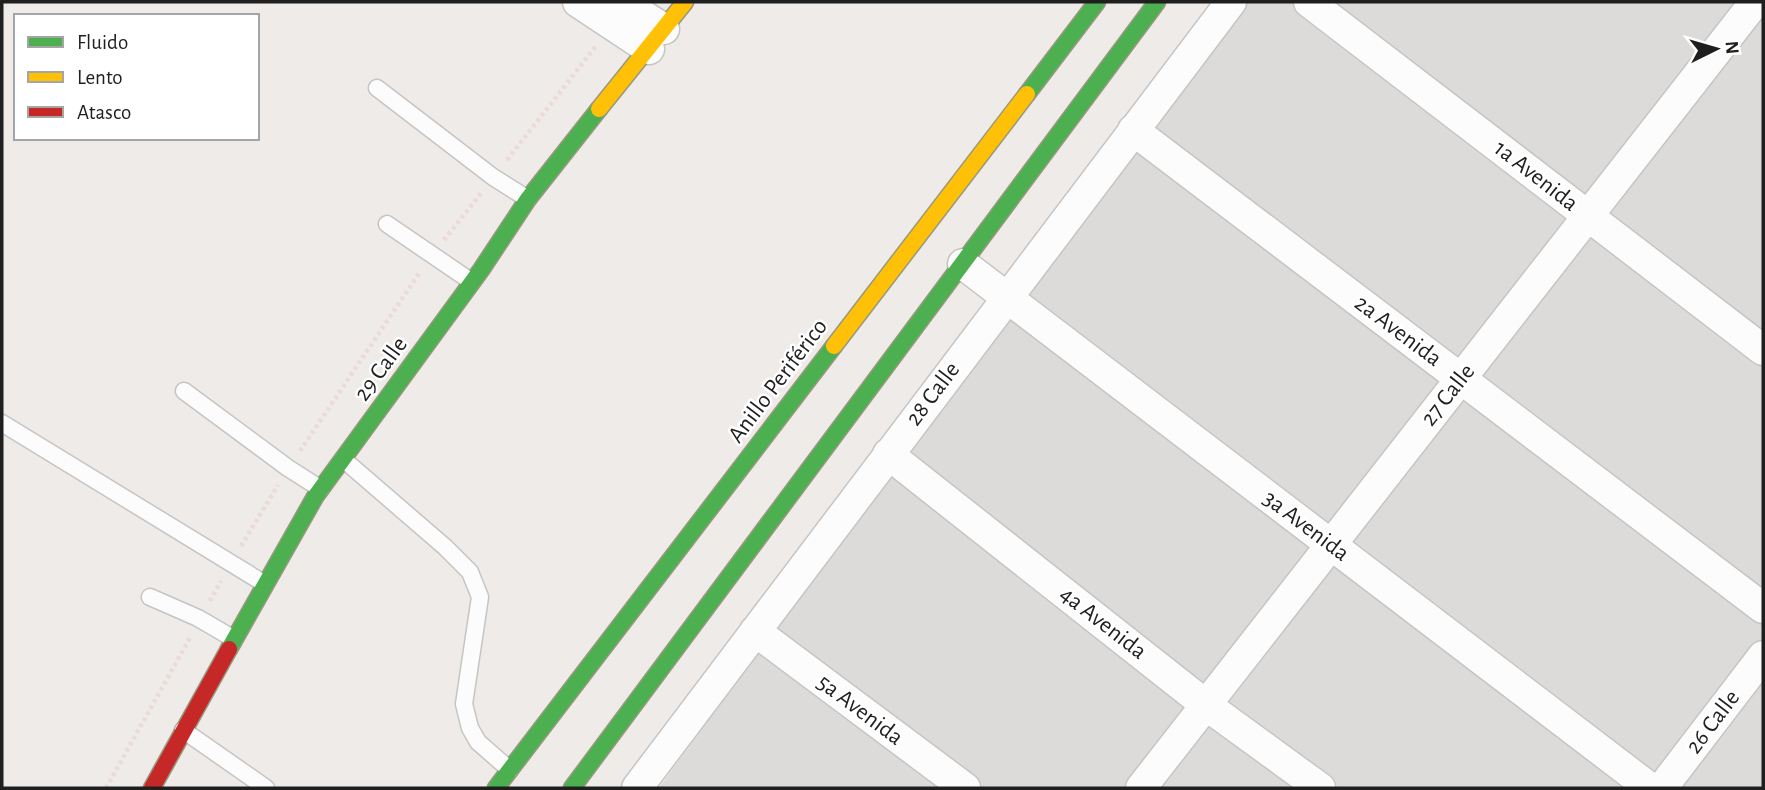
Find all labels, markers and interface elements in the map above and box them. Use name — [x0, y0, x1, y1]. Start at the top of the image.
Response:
legend — [14, 14, 259, 140]
north arrow — [1681, 14, 1751, 84]
text: Fluido — [77, 32, 128, 53]
text: N — [1721, 40, 1741, 55]
text: Lento — [77, 67, 123, 88]
text: Atasco — [77, 102, 131, 123]
street label: 1a Avenida — [1489, 136, 1583, 216]
street label: 2a Avenida — [1350, 291, 1446, 371]
street label: Anillo Periférico — [724, 315, 832, 447]
street label: 29 Calle — [350, 333, 412, 405]
street label: 28 Calle — [902, 358, 964, 430]
street label: 27 Calle — [1417, 359, 1479, 431]
street label: 3a Avenida — [1258, 486, 1354, 566]
street label: 4a Avenida — [1055, 582, 1151, 664]
street label: 5a Avenida — [812, 670, 908, 750]
street label: 26 Calle — [1682, 686, 1744, 758]

